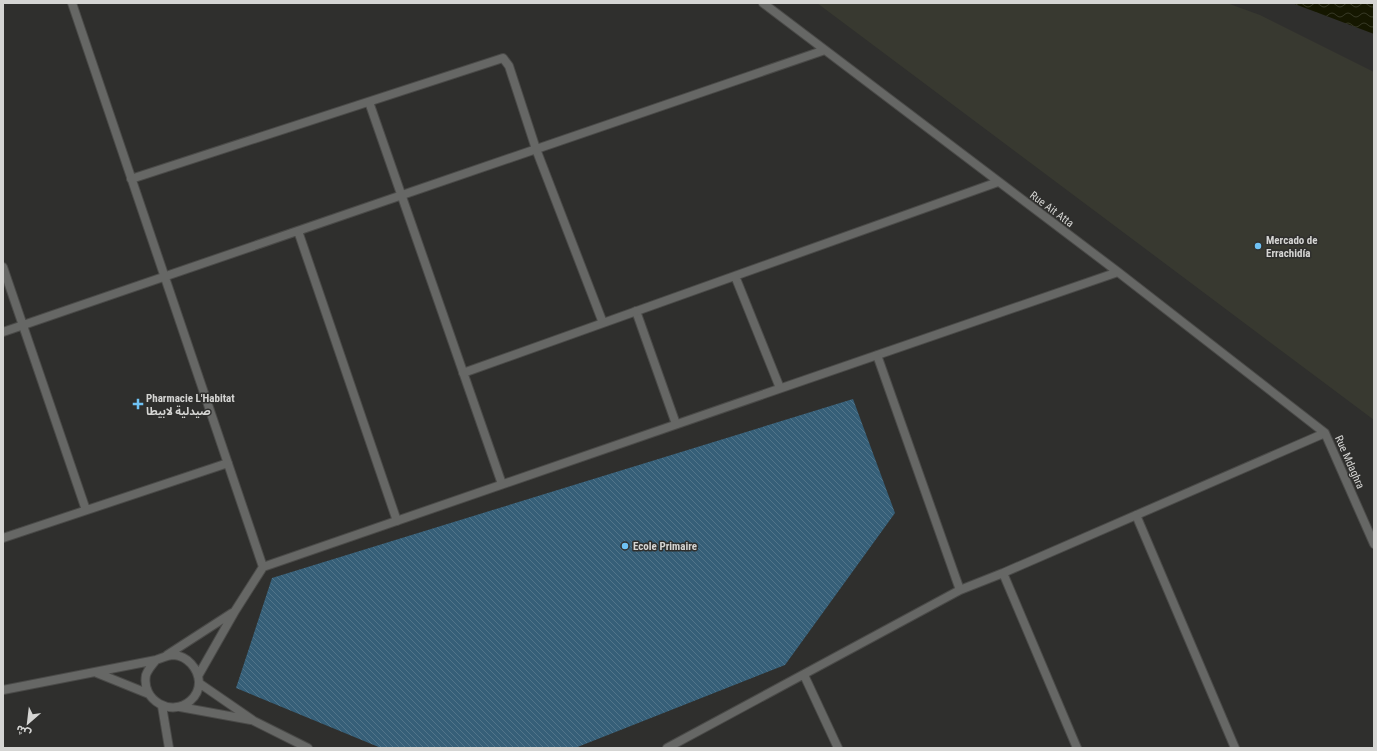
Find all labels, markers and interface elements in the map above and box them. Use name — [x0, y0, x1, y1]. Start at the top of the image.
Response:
street label: Rue Ait Atta — [1027, 189, 1076, 230]
place label: Mercado de Errachidía — [1266, 234, 1318, 260]
marker: Mercado de Errachidía — [1253, 241, 1263, 251]
place label: Pharmacie L'Habitat صيدلية لابيطا — [146, 392, 235, 418]
marker: Pharmacie L'Habitat صيدلية لابيطا — [133, 399, 143, 409]
street label: Rue Mdaghra — [1332, 434, 1367, 491]
place label: Ecole Primaire — [633, 540, 697, 553]
marker: Ecole Primaire — [620, 541, 630, 551]
north arrow — [8, 703, 48, 743]
text: ش — [14, 722, 33, 741]

